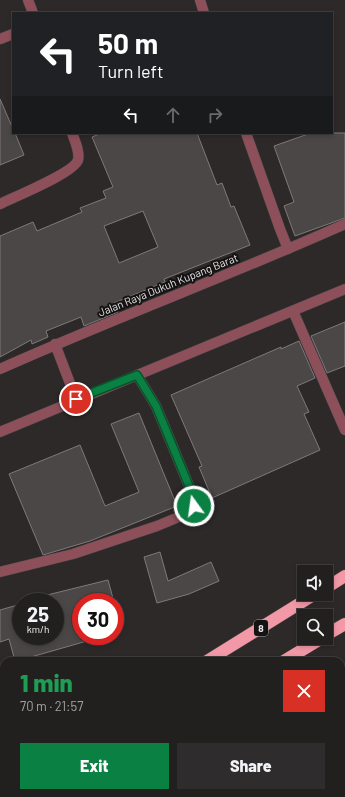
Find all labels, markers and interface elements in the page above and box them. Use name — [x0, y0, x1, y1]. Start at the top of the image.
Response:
text: 50 m — [98, 26, 158, 60]
icon: left — [32, 28, 84, 80]
text: Turn left — [98, 60, 164, 82]
icon: left — [120, 104, 142, 126]
icon: ahead — [162, 104, 184, 126]
icon: right — [204, 104, 226, 126]
street label: Jalan Raya Dukuh Kupang Barat — [96, 250, 240, 319]
pin — [59, 382, 93, 416]
icon: arrive — [65, 388, 87, 410]
position arrow — [173, 485, 215, 527]
map controls — [297, 565, 333, 645]
button: sound — [297, 565, 333, 601]
speed limit sign: 30 — [72, 593, 124, 645]
text: 25 — [27, 602, 49, 626]
button: search — [297, 609, 333, 645]
road number: 8 — [254, 620, 268, 636]
text: km/h — [27, 623, 49, 635]
text: 1 min — [20, 668, 73, 697]
button: close — [283, 670, 325, 712]
text: 70 m · 21:57 — [20, 698, 83, 714]
button: Exit — [20, 743, 169, 789]
button: Share — [177, 743, 325, 789]

